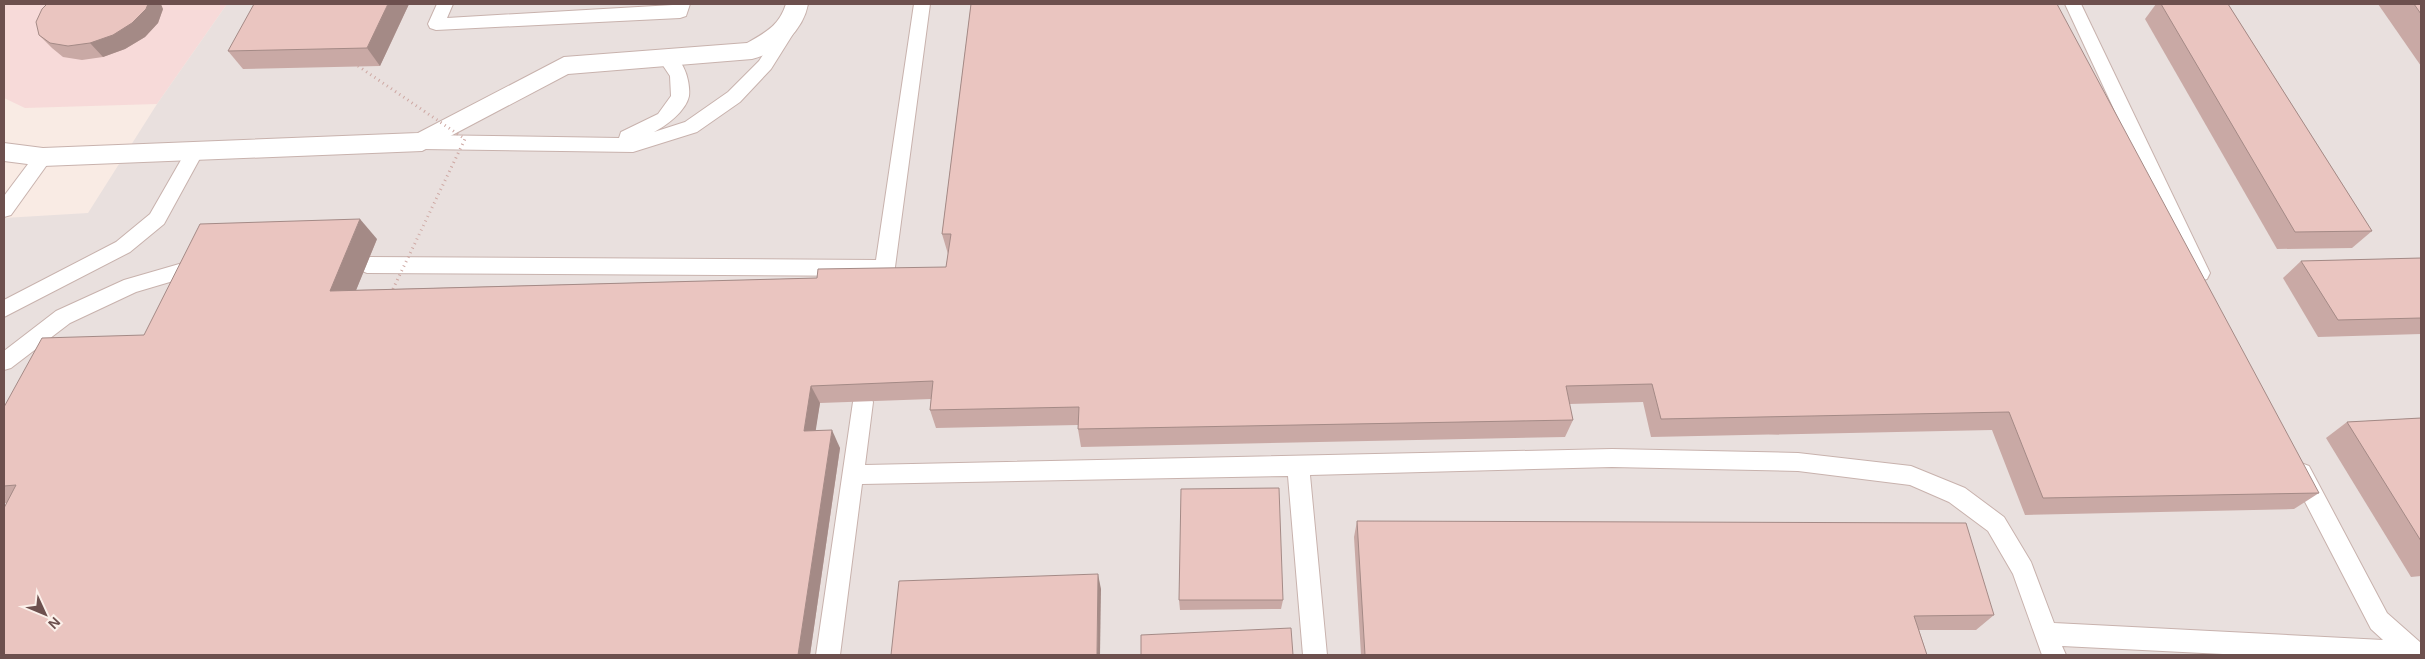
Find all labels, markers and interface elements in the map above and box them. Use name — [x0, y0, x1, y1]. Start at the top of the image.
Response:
north arrow — [20, 589, 70, 639]
text: N — [45, 614, 64, 632]

